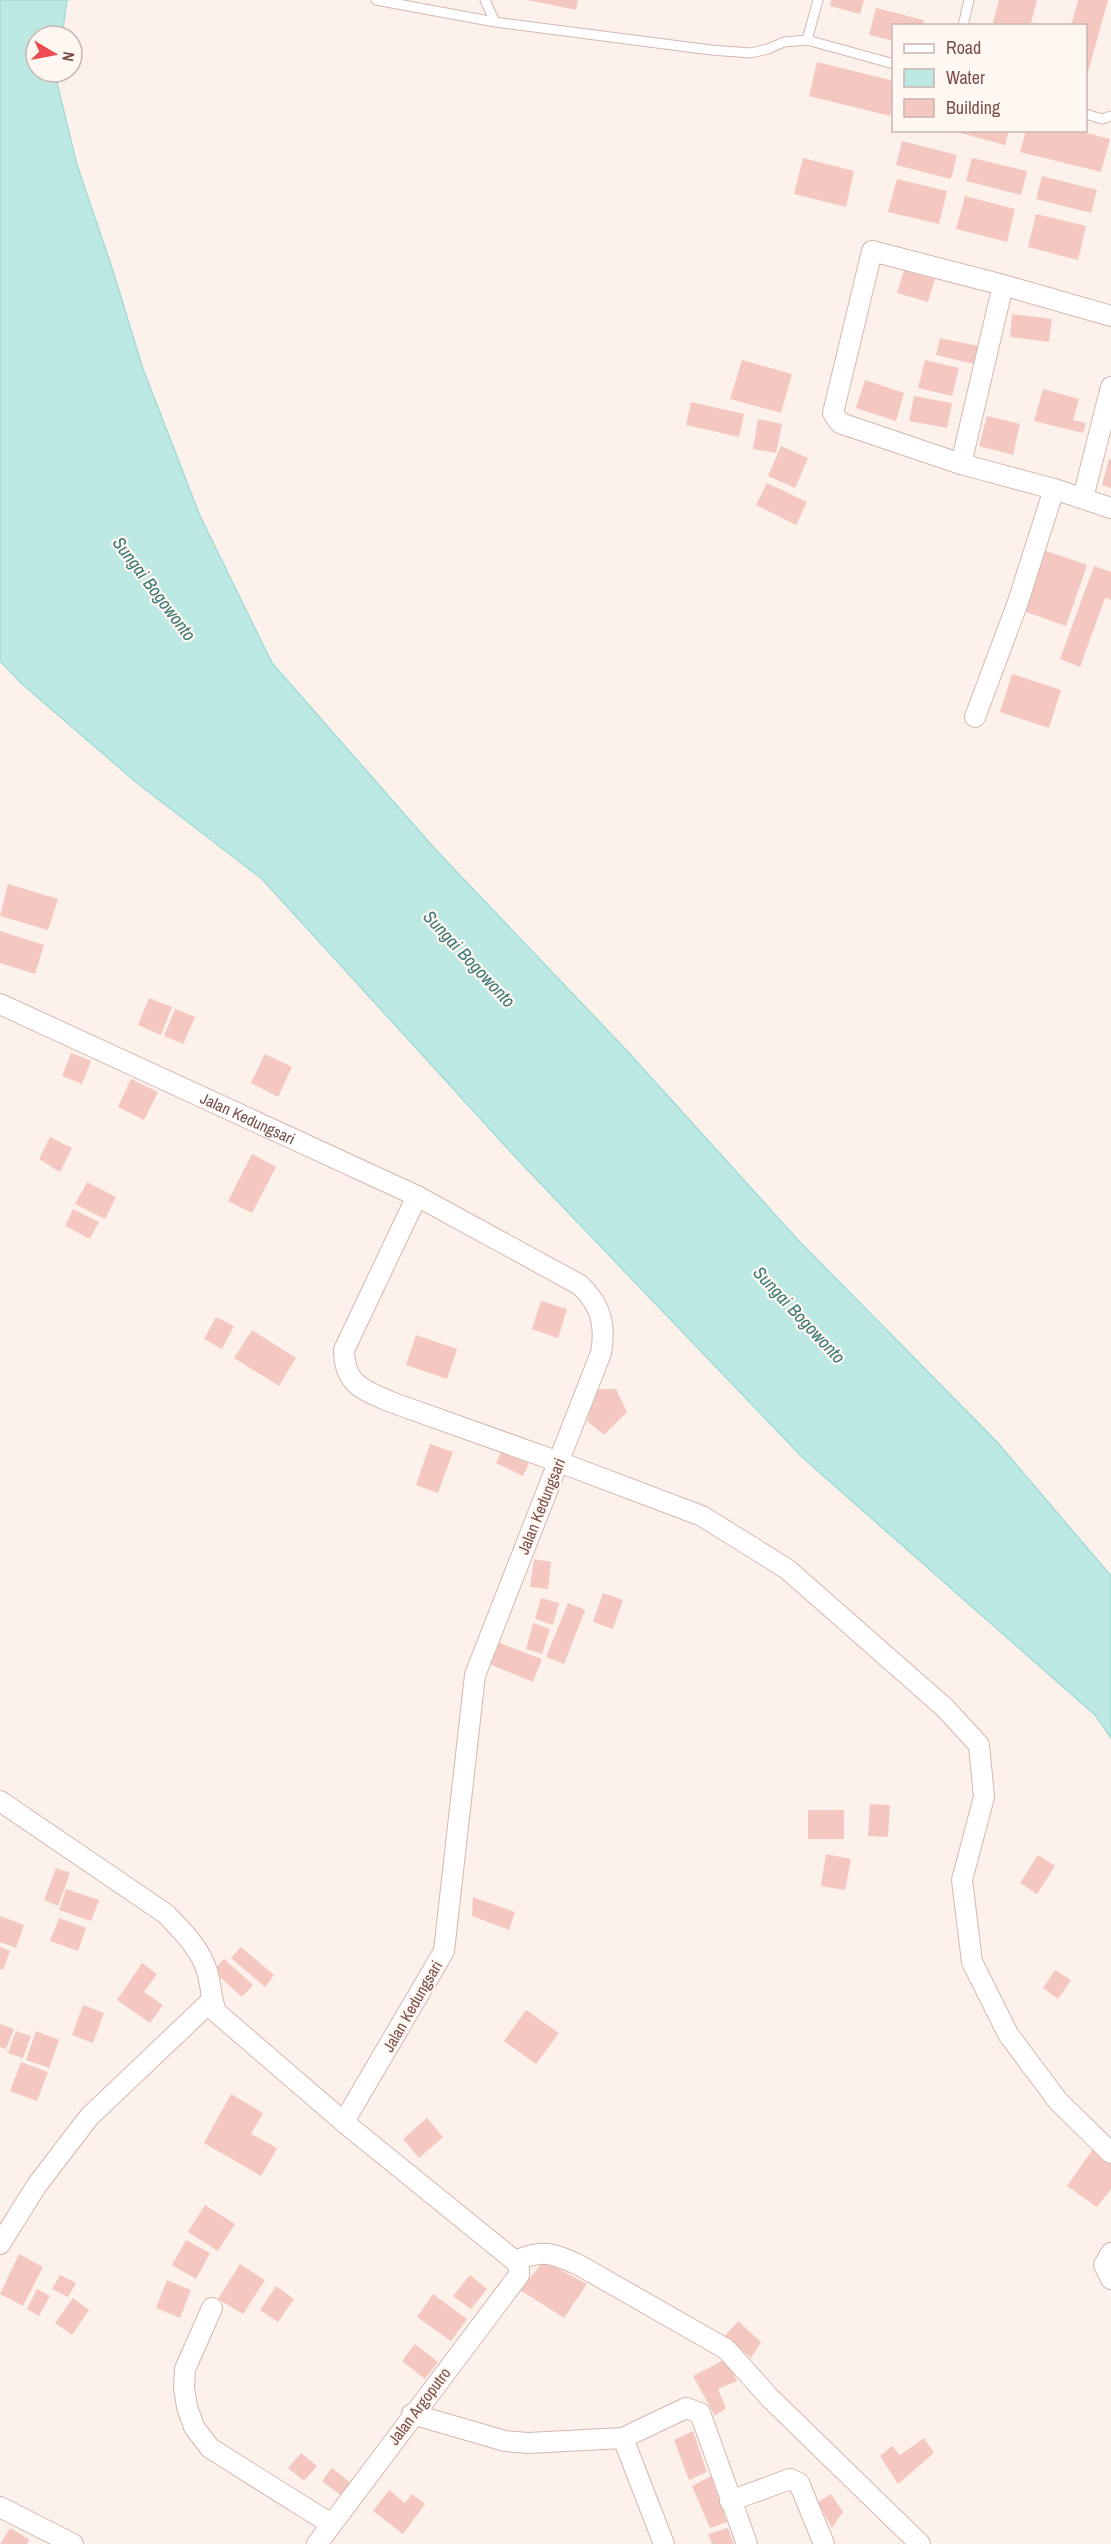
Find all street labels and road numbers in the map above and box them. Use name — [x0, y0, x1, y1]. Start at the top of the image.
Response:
street label: Jalan Kedungsari — [197, 1087, 299, 1150]
street label: Jalan Kedungsari — [512, 1455, 570, 1557]
street label: Jalan Kedungsari — [377, 1956, 447, 2056]
street label: Jalan Argoputro — [383, 2363, 455, 2449]

